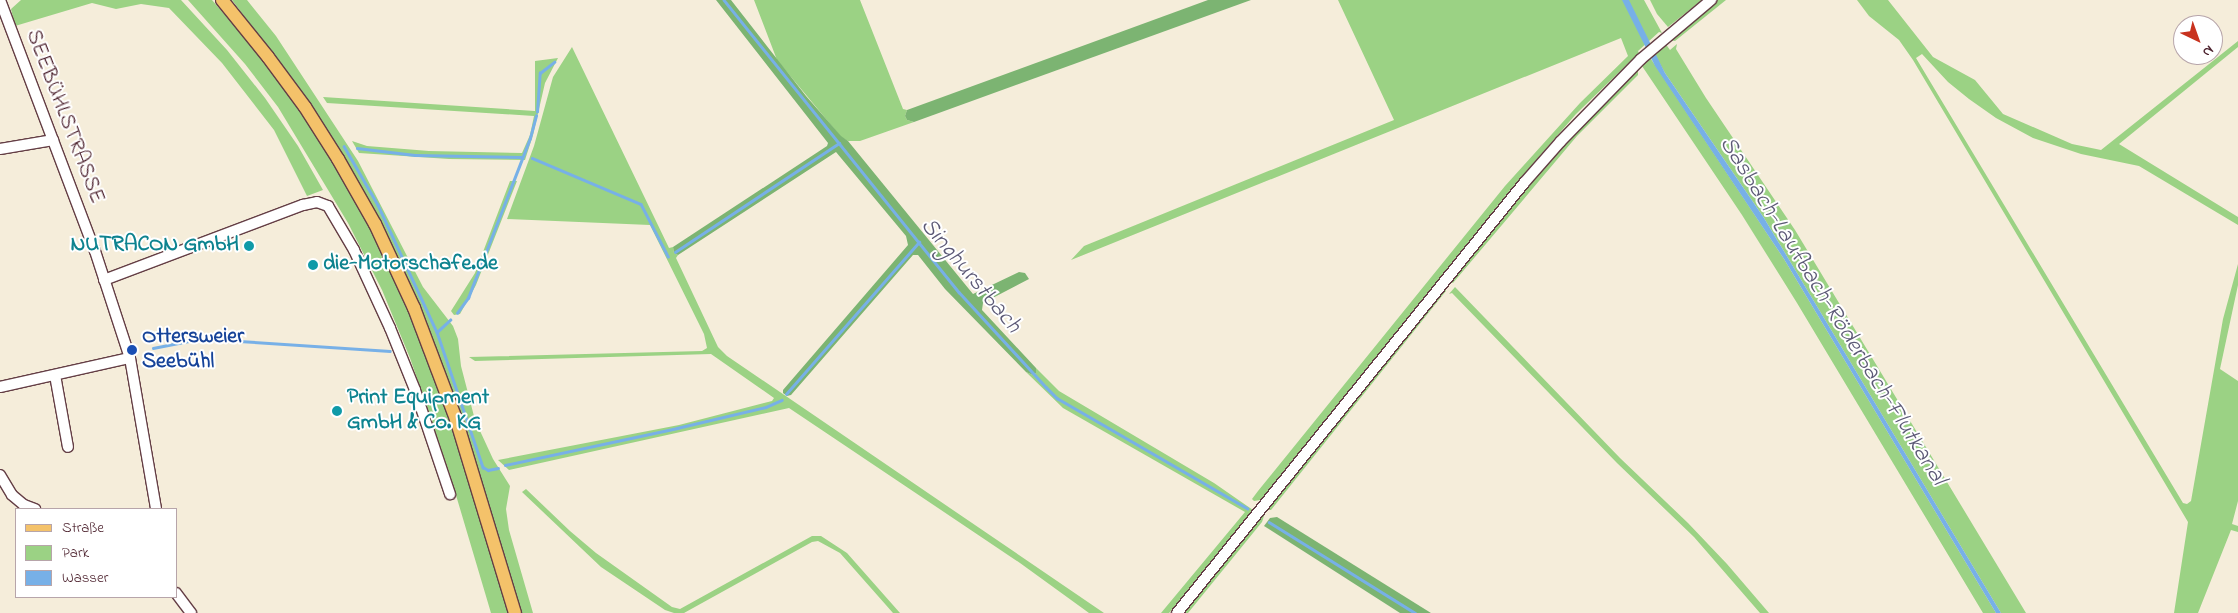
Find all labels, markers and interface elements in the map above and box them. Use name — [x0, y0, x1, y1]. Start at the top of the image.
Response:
north arrow — [2173, 15, 2223, 65]
street label: SEEBÜHLSTRASSE — [19, 26, 109, 208]
text: N — [2197, 40, 2218, 62]
water label: Sasbach-Laufbach-Röderbach-Flutkanal — [1712, 131, 1952, 491]
water label: Singhurstbach — [913, 212, 1027, 340]
place label: NUTRACON GmbH — [70, 233, 239, 259]
marker: NUTRACON GmbH — [243, 240, 255, 252]
place label: die-Motorschafe.de — [323, 252, 498, 278]
marker: die-Motorschafe.de — [307, 259, 319, 271]
place label: Ottersweier Seebühl — [142, 324, 244, 376]
marker: Ottersweier Seebühl — [126, 344, 138, 356]
place label: Print Equipment GmbH & Co. KG — [347, 385, 489, 436]
marker: Print Equipment GmbH & Co. KG — [331, 405, 343, 417]
legend — [15, 508, 178, 598]
text: Straße — [62, 517, 104, 539]
text: Park — [62, 542, 89, 564]
text: Wasser — [62, 567, 108, 589]

